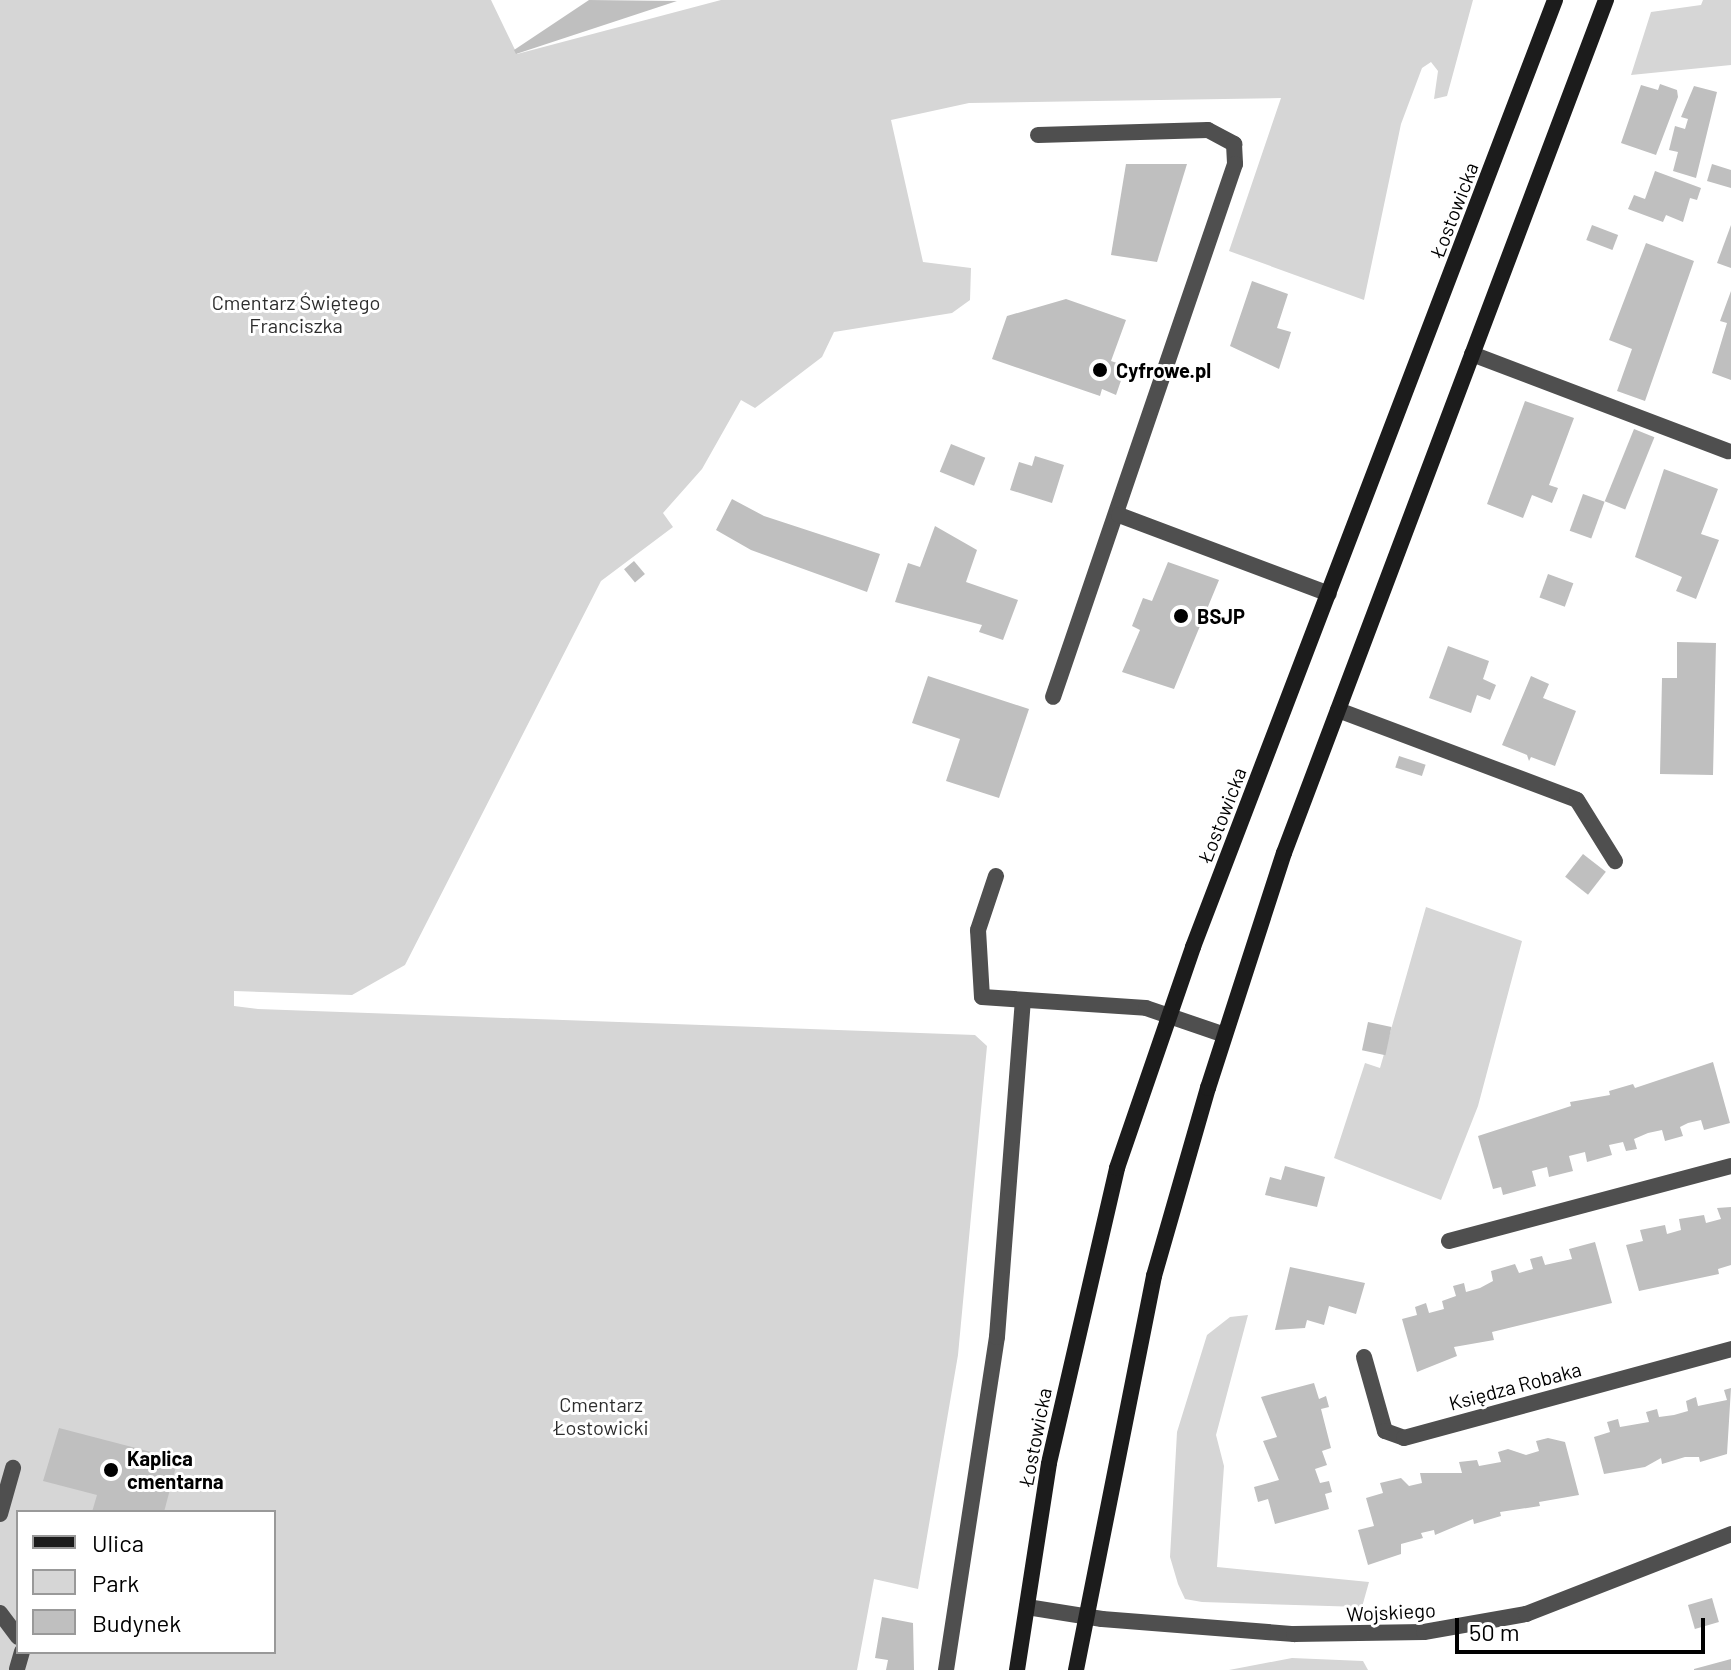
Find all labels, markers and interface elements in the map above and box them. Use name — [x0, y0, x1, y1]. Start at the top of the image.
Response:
street label: Łostowicka — [1425, 159, 1483, 261]
park label: Cmentarz Świętego Franciszka — [212, 291, 380, 338]
place label: Cyfrowe.pl — [1116, 358, 1211, 382]
marker: Cyfrowe.pl — [1091, 361, 1109, 379]
place label: BSJP — [1197, 604, 1245, 628]
marker: BSJP — [1172, 607, 1190, 625]
street label: Łostowicka — [1193, 764, 1251, 866]
street label: Księdza Robaka — [1446, 1357, 1584, 1415]
street label: Łostowicka — [1014, 1386, 1056, 1488]
park label: Cmentarz Łostowicki — [554, 1392, 648, 1439]
place label: Kaplica cmentarna — [127, 1446, 224, 1493]
marker: Kaplica cmentarna — [102, 1461, 120, 1479]
legend — [16, 1510, 276, 1654]
text: Ulica — [92, 1528, 144, 1557]
text: Park — [92, 1568, 139, 1597]
street label: Wojskiego — [1346, 1598, 1436, 1626]
scale bar — [1459, 1602, 1709, 1652]
text: Budynek — [92, 1608, 181, 1637]
text: 50 m — [1469, 1617, 1520, 1646]

